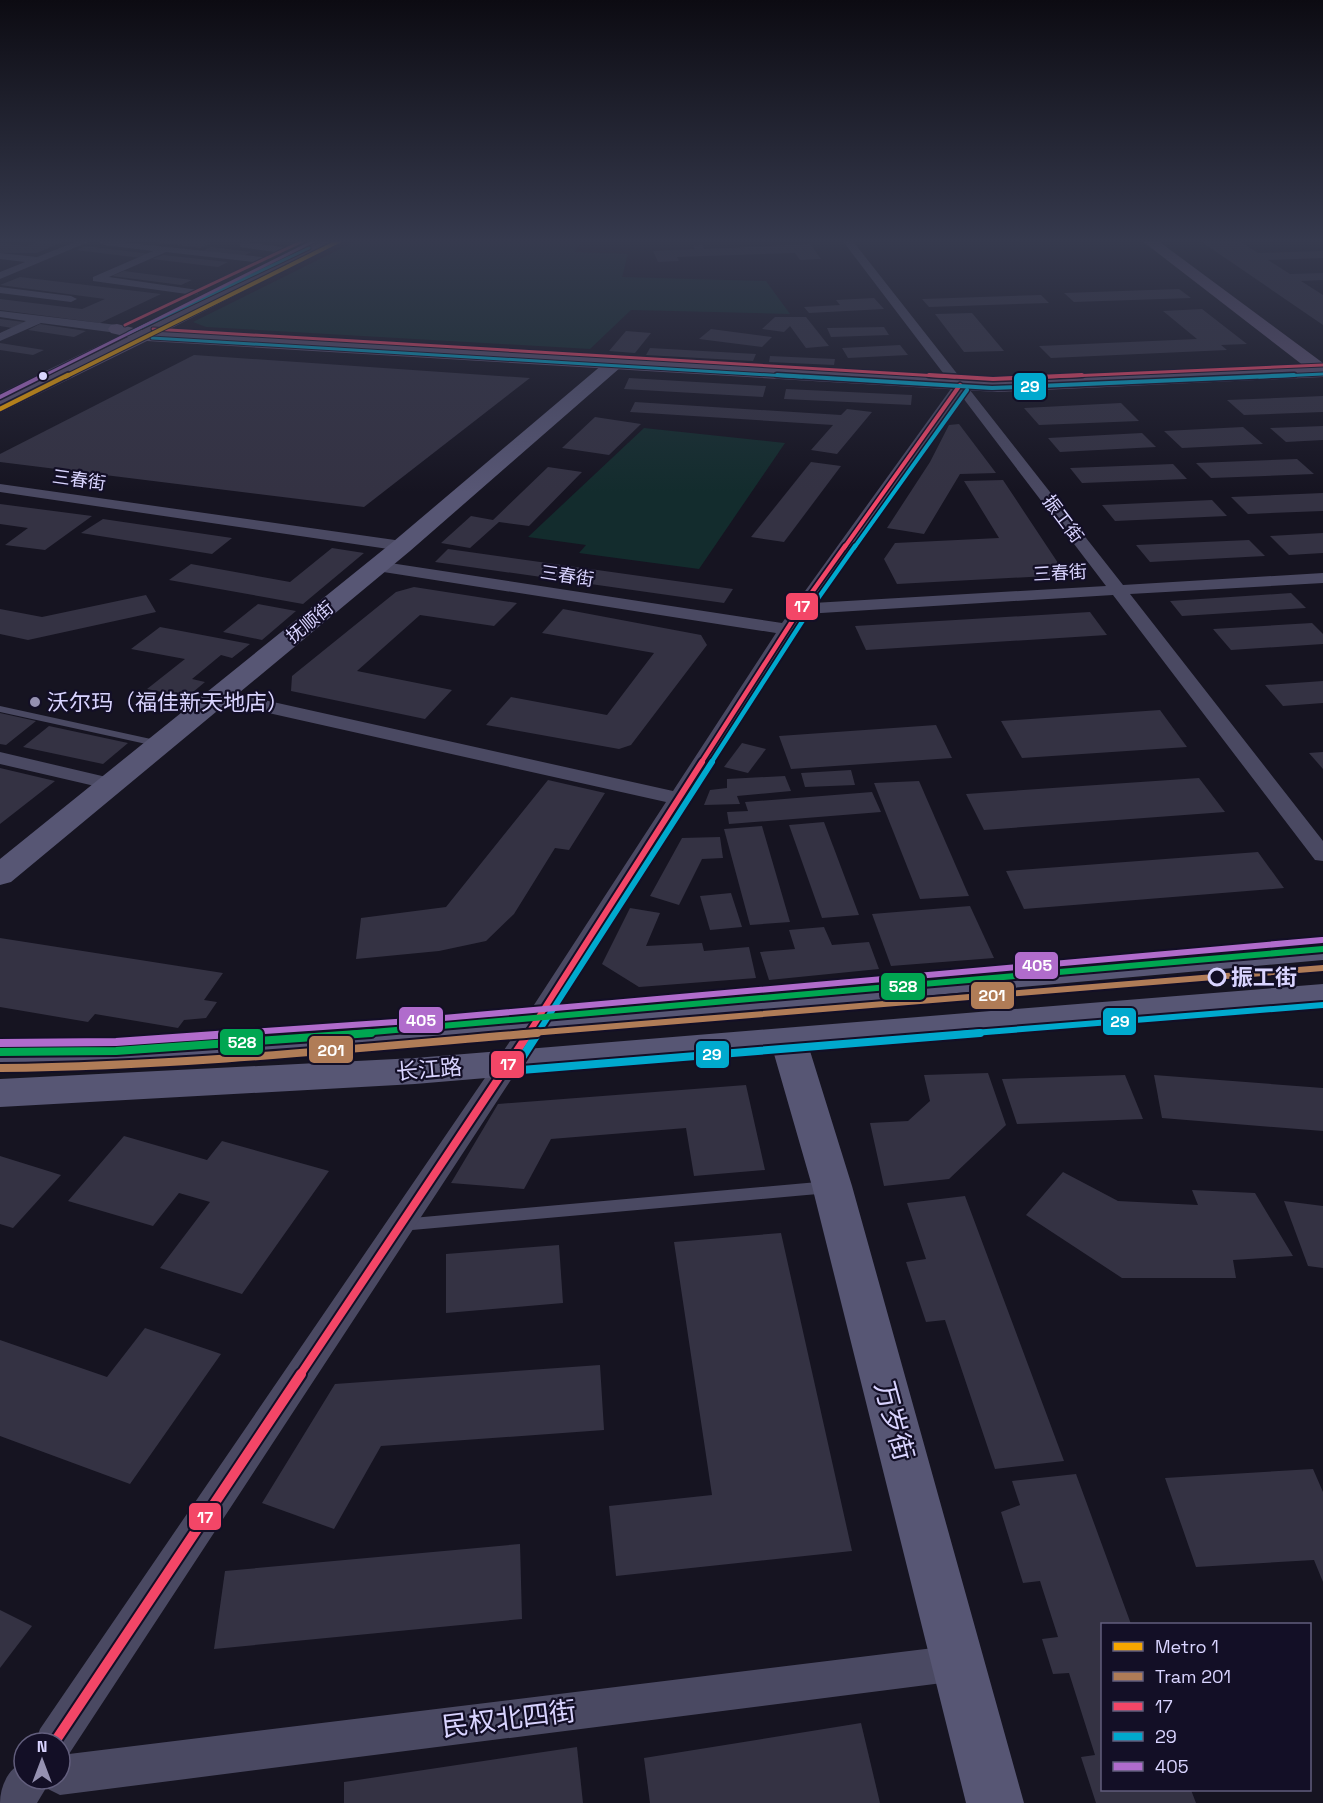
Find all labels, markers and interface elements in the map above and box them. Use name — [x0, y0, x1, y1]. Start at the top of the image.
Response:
unlabelled marker — [37, 370, 49, 382]
line badge: 29 — [1013, 372, 1047, 401]
text: 29 — [1020, 376, 1040, 397]
street label: 三春街 — [51, 464, 107, 495]
street label: 振工街 — [1038, 490, 1089, 547]
street label: 三春街 — [539, 560, 596, 591]
street label: 三春街 — [1032, 560, 1088, 585]
line badge: 17 — [785, 592, 819, 621]
street label: 抚顺街 — [281, 596, 338, 648]
text: 17 — [794, 596, 810, 617]
place label: 沃尔玛（福佳新天地店） — [47, 688, 289, 716]
marker: 沃尔玛（福佳新天地店） — [28, 695, 42, 709]
line badge: 405 — [1014, 951, 1059, 980]
text: 405 — [1022, 955, 1052, 976]
place label: 振工街 — [1231, 963, 1297, 991]
marker: 振工街 — [1208, 968, 1226, 986]
line badge: 528 — [880, 972, 926, 1001]
text: 528 — [889, 976, 918, 997]
line badge: 201 — [970, 981, 1015, 1010]
text: 201 — [978, 985, 1006, 1006]
line badge: 405 — [398, 1006, 444, 1034]
line badge: 29 — [1102, 1007, 1137, 1036]
text: 405 — [406, 1010, 436, 1031]
text: 29 — [1110, 1011, 1130, 1032]
line badge: 528 — [219, 1028, 264, 1056]
text: 528 — [228, 1032, 257, 1053]
line badge: 201 — [308, 1035, 354, 1064]
text: 201 — [317, 1040, 345, 1061]
line badge: 29 — [695, 1040, 730, 1069]
text: 29 — [702, 1044, 722, 1065]
line badge: 17 — [490, 1050, 525, 1079]
street label: 长江路 — [395, 1052, 463, 1086]
text: 17 — [500, 1054, 516, 1075]
street label: 万岁街 — [867, 1377, 922, 1465]
line badge: 17 — [188, 1502, 222, 1531]
text: 17 — [197, 1507, 213, 1528]
legend — [1101, 1623, 1311, 1791]
text: Metro 1 — [1155, 1635, 1219, 1658]
text: Tram 201 — [1155, 1665, 1231, 1688]
street label: 民权北四街 — [440, 1693, 578, 1744]
text: 17 — [1155, 1695, 1173, 1718]
text: 29 — [1155, 1725, 1177, 1748]
north arrow — [12, 1731, 72, 1791]
text: N — [37, 1736, 47, 1757]
text: 405 — [1155, 1755, 1189, 1778]

